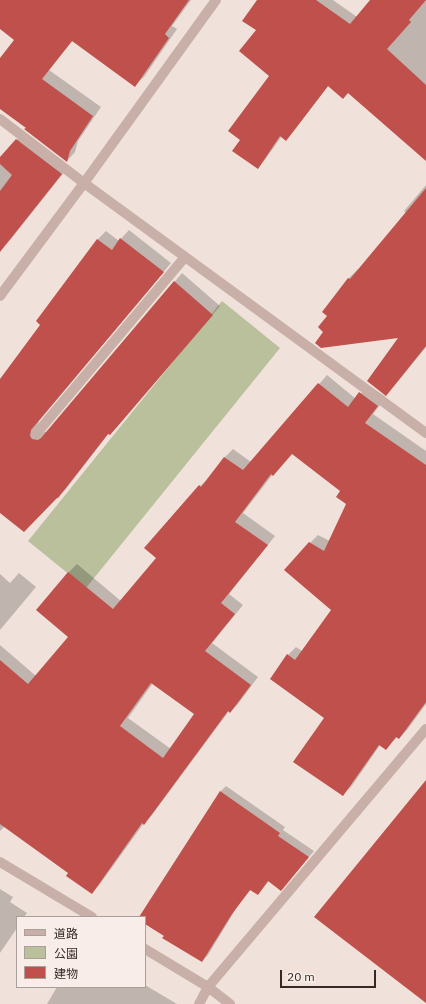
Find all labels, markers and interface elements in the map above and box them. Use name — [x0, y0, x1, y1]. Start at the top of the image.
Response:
legend — [16, 916, 146, 988]
text: 道路 — [54, 926, 78, 941]
text: 公園 — [54, 946, 78, 961]
scale bar — [282, 962, 378, 988]
text: 建物 — [54, 966, 78, 981]
text: 20 m — [287, 969, 315, 984]

